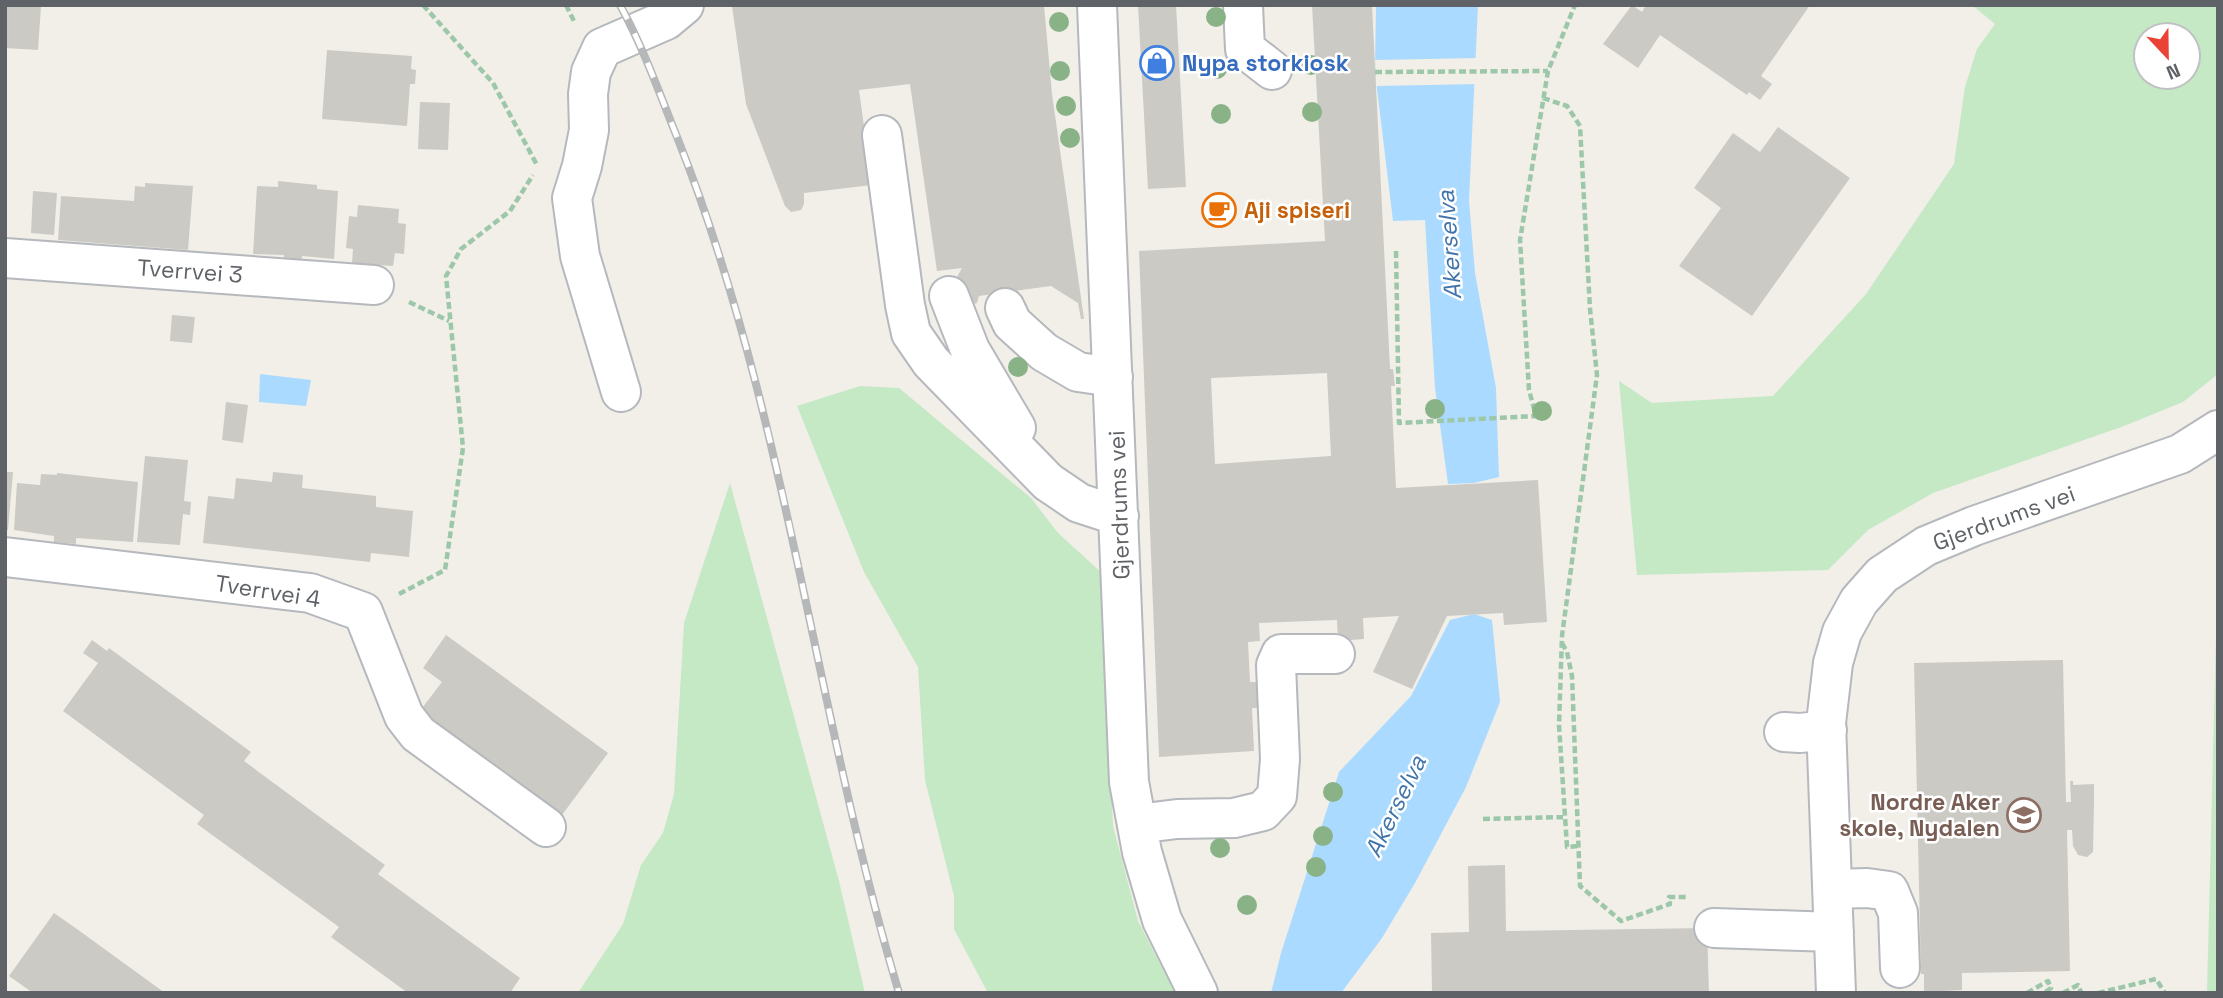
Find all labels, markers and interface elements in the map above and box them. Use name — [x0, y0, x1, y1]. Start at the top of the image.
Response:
north arrow — [2132, 21, 2202, 91]
shop icon: Nypa storkiosk — [1138, 44, 1176, 82]
place label: Nypa storkiosk — [1182, 48, 1349, 78]
text: N — [2163, 57, 2184, 85]
water label: Akerselva — [1430, 189, 1468, 301]
cafe icon: Aji spiseri — [1200, 191, 1238, 229]
place label: Aji spiseri — [1244, 195, 1350, 225]
street label: Tverrvei 3 — [136, 252, 244, 290]
street label: Gjerdrums vei — [1101, 430, 1137, 580]
street label: Gjerdrums vei — [1929, 478, 2079, 558]
street label: Tverrvei 4 — [213, 568, 323, 614]
water label: Akerselva — [1357, 750, 1433, 862]
place label: Nordre Aker skole, Nydalen — [1839, 787, 2000, 843]
school or university icon: Nordre Aker skole, Nydalen — [2005, 796, 2043, 834]

